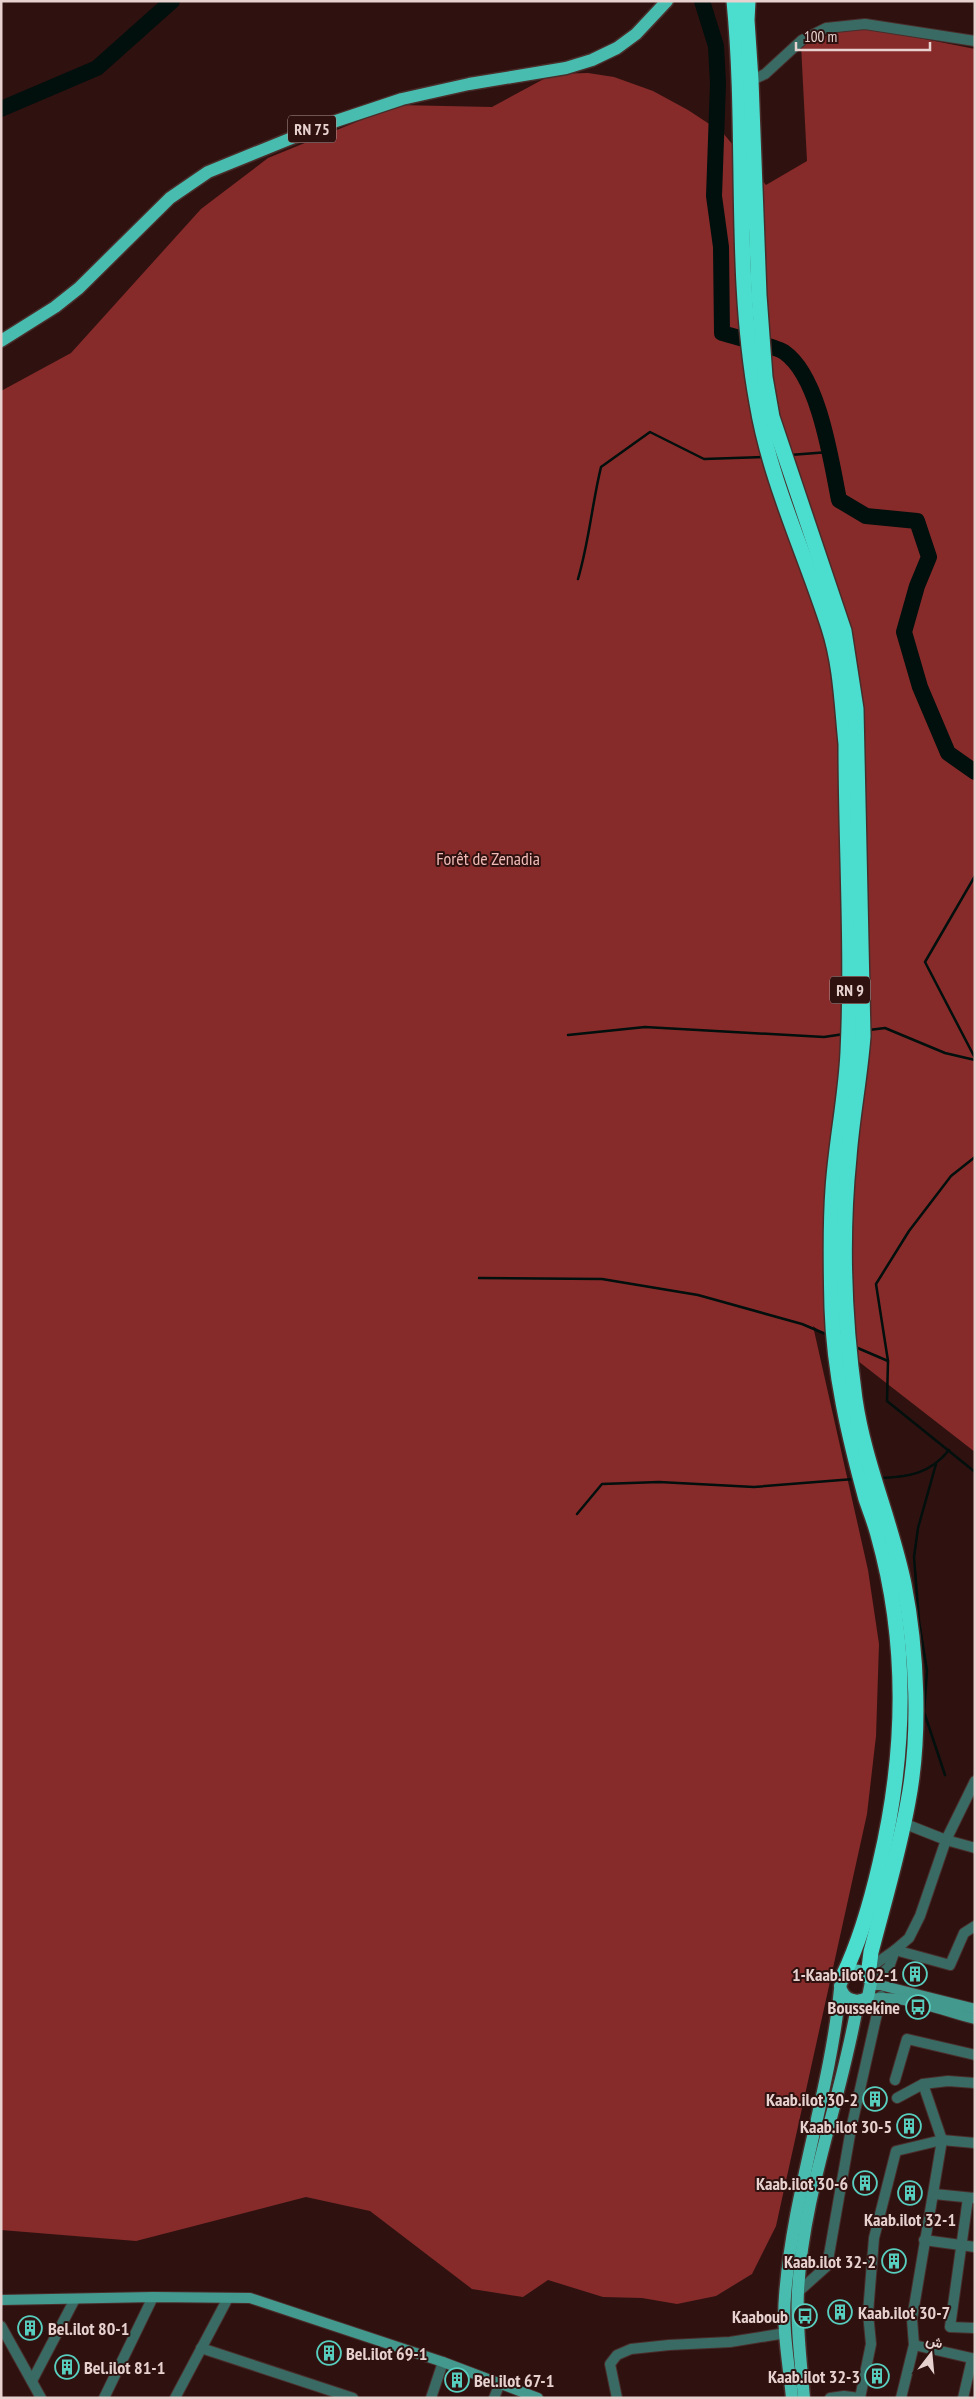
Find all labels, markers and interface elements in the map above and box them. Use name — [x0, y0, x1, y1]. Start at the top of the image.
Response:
scale bar — [796, 20, 930, 52]
text: 100 m — [804, 27, 837, 46]
road number: RN 75 — [288, 116, 336, 142]
park label: Forêt de Zenadia — [436, 847, 540, 870]
road number: RN 9 — [830, 976, 870, 1004]
building icon: 1-Kaab.ilot 02-1 — [902, 1961, 928, 1987]
place label: 1-Kaab.ilot 02-1 — [792, 1963, 898, 1986]
bus stop icon: Boussekine — [905, 1994, 931, 2020]
place label: Boussekine — [828, 1996, 900, 2019]
building icon: Kaab.ilot 30-2 — [862, 2086, 888, 2112]
place label: Kaab.ilot 30-2 — [766, 2088, 858, 2111]
building icon: Kaab.ilot 30-5 — [896, 2113, 922, 2139]
place label: Kaab.ilot 30-5 — [800, 2115, 892, 2138]
building icon: Kaab.ilot 30-6 — [852, 2170, 878, 2196]
place label: Kaab.ilot 30-6 — [756, 2172, 848, 2195]
building icon: Kaab.ilot 32-1 — [897, 2180, 923, 2206]
place label: Kaab.ilot 32-1 — [864, 2208, 956, 2231]
building icon: Kaab.ilot 32-2 — [881, 2248, 907, 2274]
place label: Kaab.ilot 32-2 — [784, 2250, 876, 2273]
building icon: Kaab.ilot 30-7 — [827, 2299, 853, 2325]
place label: Kaab.ilot 30-7 — [858, 2301, 950, 2324]
bus stop icon: Kaaboub — [792, 2303, 818, 2329]
place label: Kaaboub — [732, 2305, 788, 2328]
building icon: Bel.ilot 80-1 — [17, 2315, 43, 2341]
place label: Bel.ilot 80-1 — [48, 2317, 129, 2340]
north arrow — [906, 2329, 956, 2379]
text: ش — [924, 2331, 945, 2353]
building icon: Bel.ilot 69-1 — [316, 2340, 342, 2366]
place label: Bel.ilot 69-1 — [346, 2342, 427, 2365]
building icon: Bel.ilot 81-1 — [54, 2354, 80, 2380]
place label: Bel.ilot 81-1 — [84, 2356, 165, 2379]
building icon: Kaab.ilot 32-3 — [864, 2363, 890, 2389]
place label: Kaab.ilot 32-3 — [768, 2365, 860, 2388]
building icon: Bel.ilot 67-1 — [444, 2367, 470, 2393]
place label: Bel.ilot 67-1 — [474, 2369, 554, 2392]

